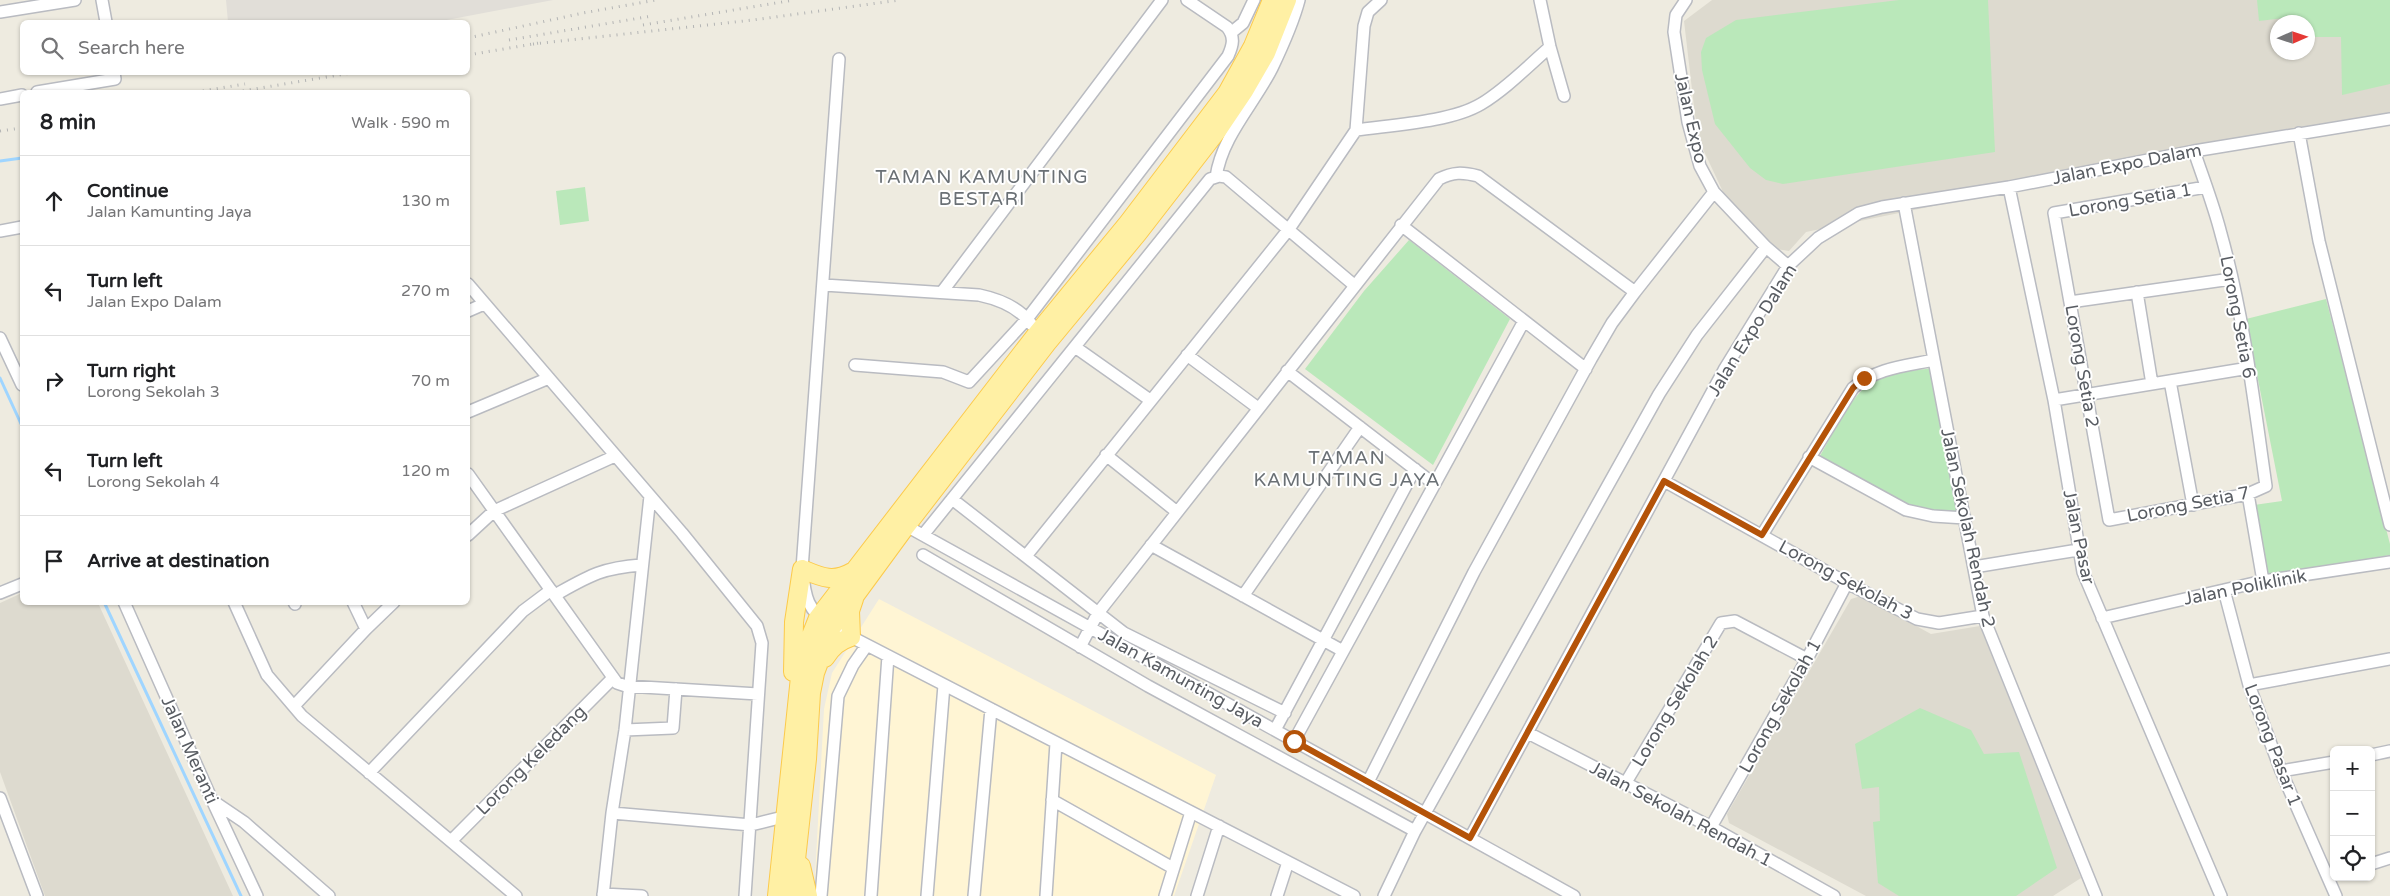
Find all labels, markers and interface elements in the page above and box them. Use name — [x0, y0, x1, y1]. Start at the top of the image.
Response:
north arrow — [2270, 15, 2315, 60]
search box — [20, 20, 470, 75]
icon: search — [38, 34, 66, 62]
text: Search here — [78, 37, 185, 59]
street label: Jalan Expo — [1670, 71, 1712, 165]
text: 8 min — [40, 110, 96, 135]
text: Walk · 590 m — [351, 113, 450, 133]
street label: Jalan Expo Dalam — [2051, 139, 2203, 189]
district label: TAMAN KAMUNTING BESTARI — [875, 166, 1089, 210]
street label: Lorong Setia 1 — [2067, 178, 2193, 222]
text: Continue — [87, 180, 169, 202]
icon: ahead — [40, 187, 68, 215]
text: 130 m — [401, 191, 450, 211]
text: Jalan Kamunting Jaya — [87, 202, 252, 222]
street label: Lorong Setia 6 — [2215, 254, 2261, 380]
street label: Jalan Expo Dalam — [1703, 260, 1801, 400]
text: Turn left — [87, 270, 163, 292]
icon: left — [40, 277, 68, 305]
text: 270 m — [401, 281, 450, 301]
text: Jalan Expo Dalam — [87, 292, 222, 312]
street label: Lorong Setia 2 — [2060, 303, 2104, 429]
text: Turn right — [87, 360, 175, 382]
icon: right — [40, 367, 68, 395]
route end — [1853, 367, 1876, 390]
text: 70 m — [411, 371, 450, 391]
text: Lorong Sekolah 3 — [87, 382, 220, 402]
street label: Jalan Sekolah Rendah 2 — [1936, 426, 2000, 630]
district label: TAMAN KAMUNTING JAYA — [1253, 447, 1441, 491]
text: Turn left — [87, 450, 163, 472]
icon: left — [40, 457, 68, 485]
text: 120 m — [401, 461, 450, 481]
text: Lorong Sekolah 4 — [87, 472, 220, 492]
street label: Lorong Setia 7 — [2125, 481, 2251, 527]
street label: Jalan Pasar — [2058, 488, 2100, 586]
street label: Lorong Sekolah 3 — [1775, 535, 1917, 625]
icon: arrive — [40, 547, 68, 575]
text: Arrive at destination — [87, 550, 270, 572]
street label: Jalan Poliklinik — [2182, 564, 2308, 610]
street label: Jalan Kamunting Jaya — [1095, 623, 1267, 733]
street label: Lorong Sekolah 2 — [1627, 631, 1723, 771]
street label: Lorong Sekolah 1 — [1734, 635, 1826, 777]
street label: Lorong Pasar 1 — [2240, 681, 2306, 809]
street label: Jalan Meranti — [157, 693, 223, 807]
street label: Lorong Keledang — [471, 700, 591, 820]
route start — [1283, 730, 1306, 753]
map controls — [2330, 746, 2375, 881]
button: + — [2330, 746, 2375, 791]
street label: Jalan Sekolah Rendah 1 — [1586, 757, 1776, 871]
button: − — [2330, 791, 2375, 836]
button: locate — [2330, 836, 2375, 881]

